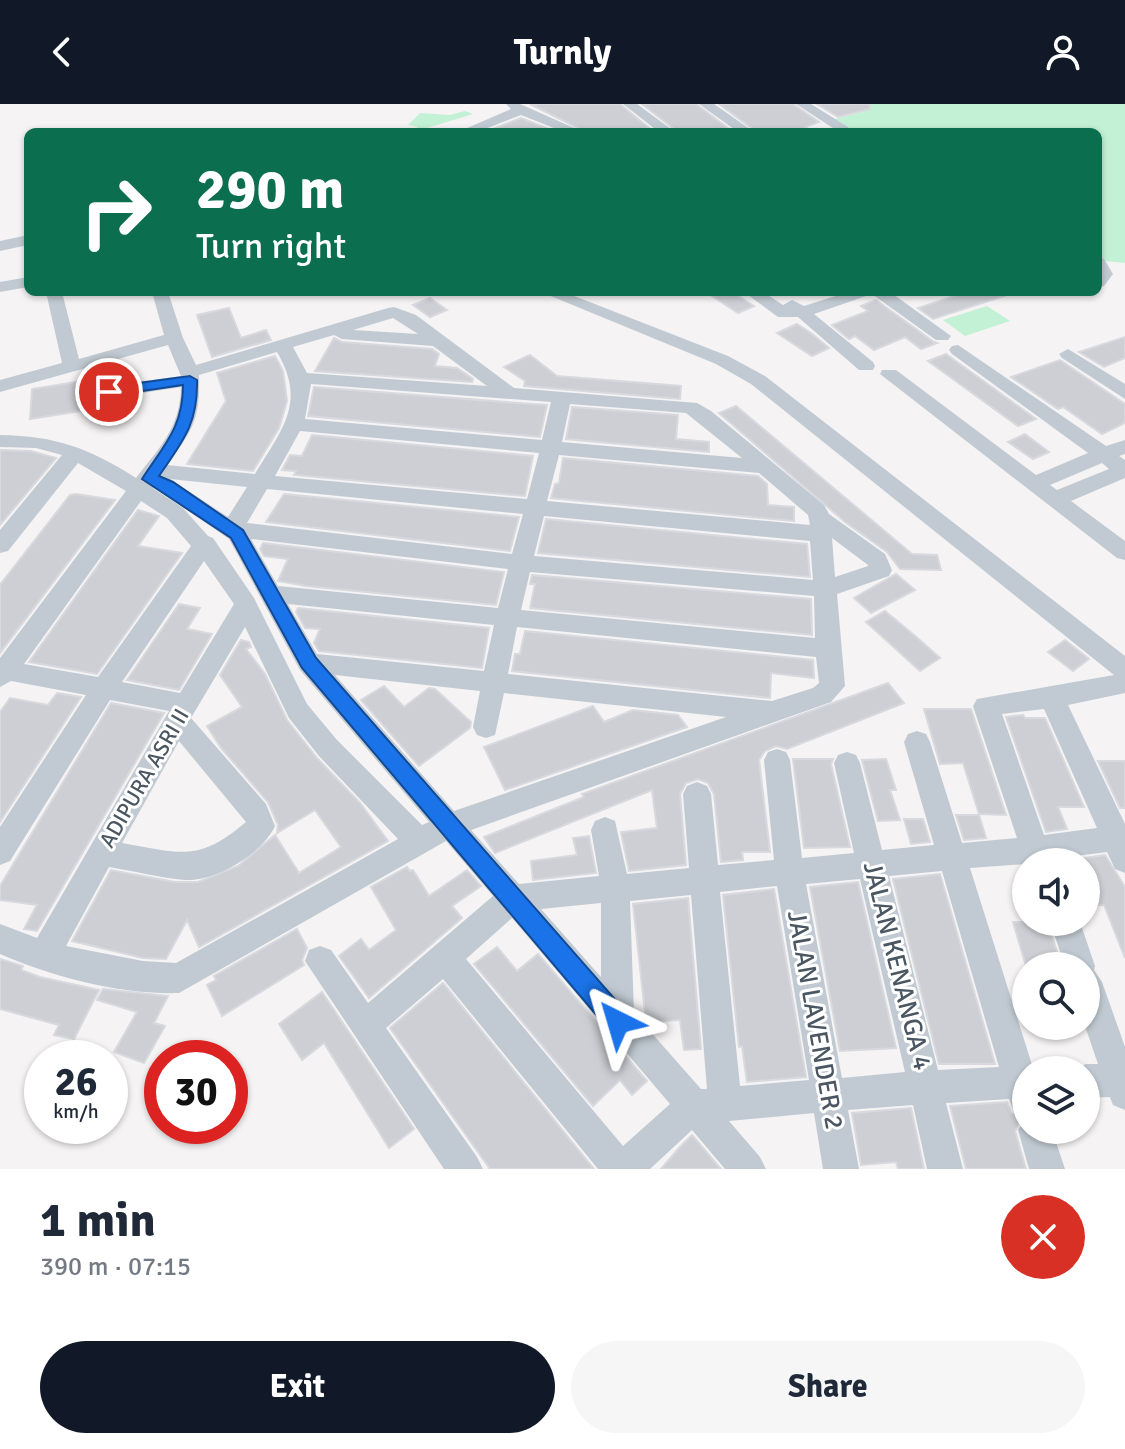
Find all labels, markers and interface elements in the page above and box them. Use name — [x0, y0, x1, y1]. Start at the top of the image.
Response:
icon: back — [40, 30, 84, 74]
text: Turnly — [514, 30, 611, 75]
icon: person — [1041, 30, 1085, 74]
text: 290 m — [196, 155, 344, 224]
icon: right — [64, 160, 168, 264]
text: Turn right — [196, 224, 346, 269]
pin — [75, 358, 143, 426]
icon: arrive — [87, 370, 131, 414]
street label: ADIPURA ASRI II — [93, 704, 195, 852]
map controls — [1012, 848, 1100, 1144]
button: sound — [1012, 848, 1100, 936]
street label: JALAN KENANGA 4 — [856, 859, 938, 1073]
street label: JALAN LAVENDER 2 — [780, 908, 850, 1132]
button: search — [1012, 952, 1100, 1040]
position arrow — [576, 980, 660, 1064]
speed limit sign: 30 — [144, 1040, 248, 1144]
button: layers — [1012, 1056, 1100, 1144]
text: 26 — [54, 1057, 98, 1107]
text: km/h — [53, 1099, 99, 1124]
text: 1 min — [40, 1191, 156, 1250]
button: close — [1001, 1195, 1085, 1279]
text: 390 m · 07:15 — [40, 1251, 191, 1283]
button: Exit — [40, 1341, 555, 1433]
button: Share — [571, 1341, 1085, 1433]

